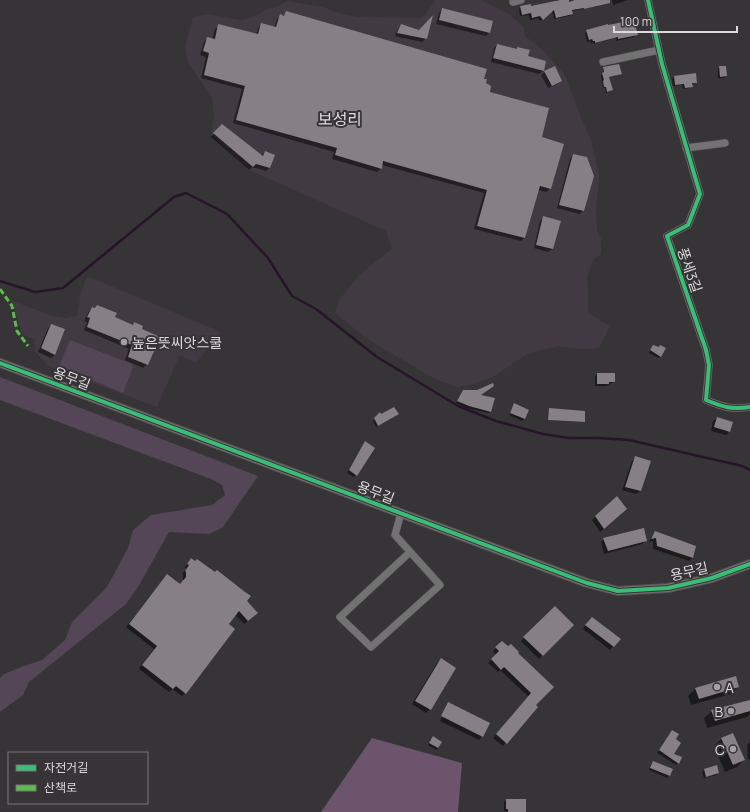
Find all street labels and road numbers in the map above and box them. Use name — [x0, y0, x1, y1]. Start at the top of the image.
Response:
street label: 풍세3길 — [673, 245, 707, 295]
street label: 용무길 — [51, 362, 93, 394]
street label: 용무길 — [355, 476, 397, 508]
street label: 용무길 — [668, 557, 710, 585]

